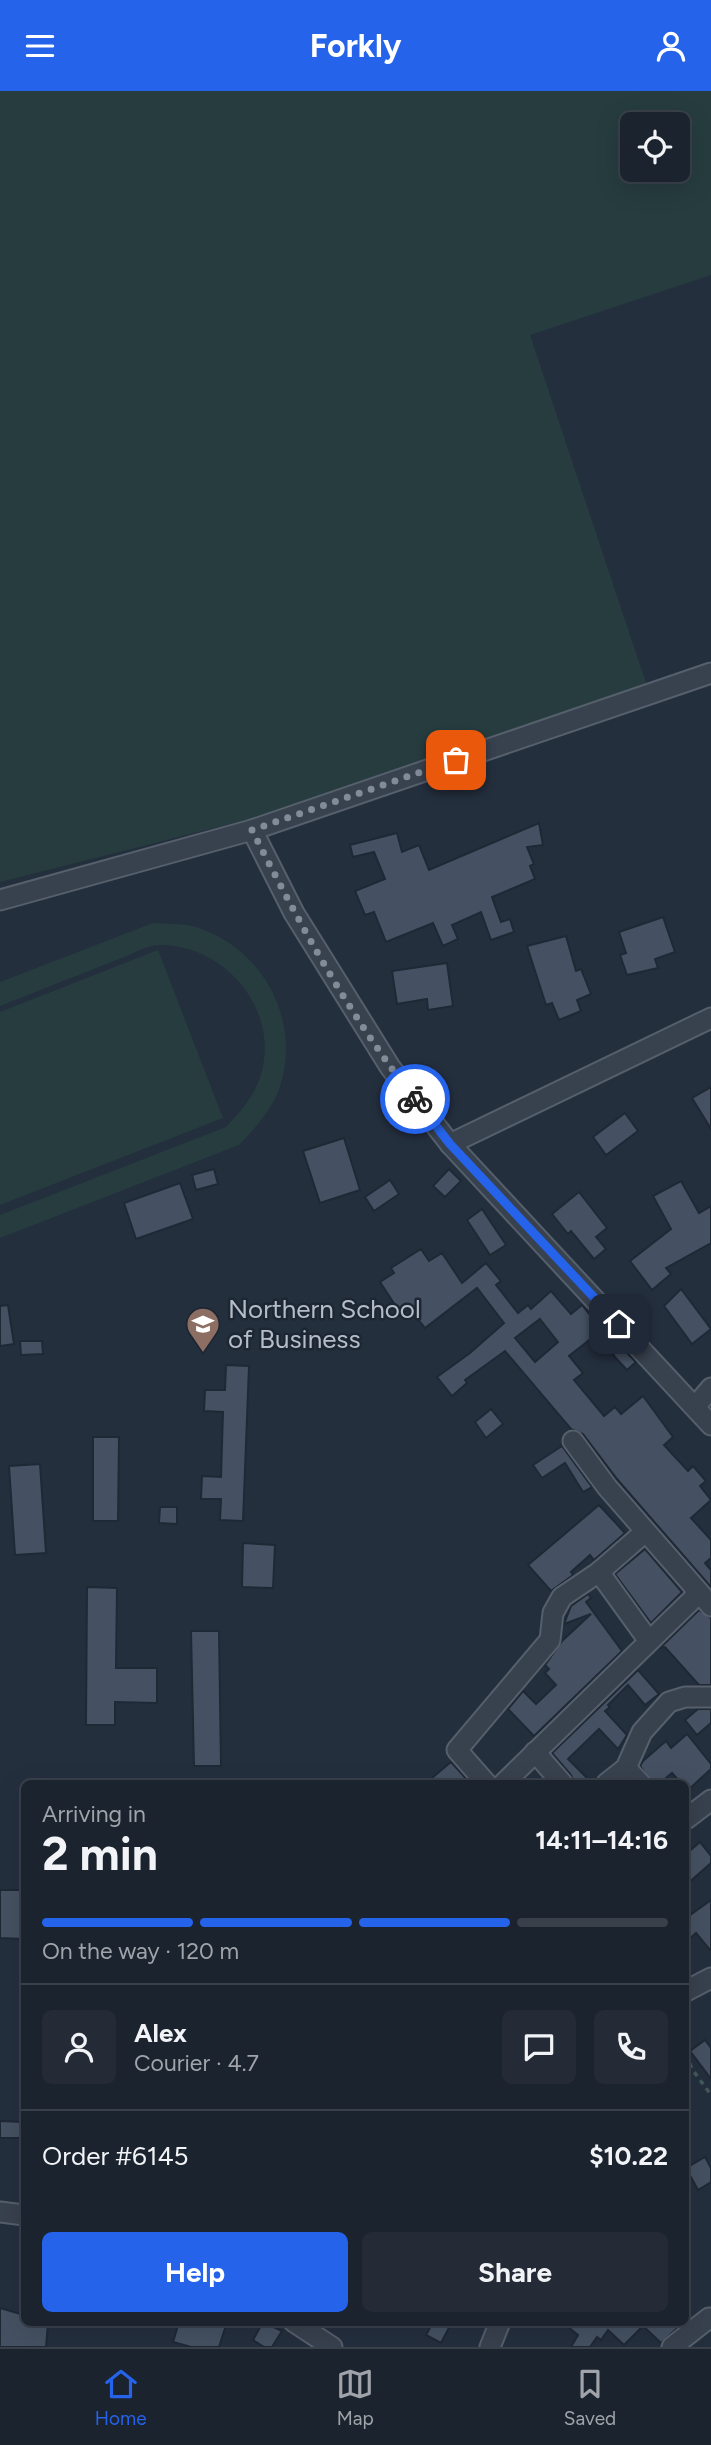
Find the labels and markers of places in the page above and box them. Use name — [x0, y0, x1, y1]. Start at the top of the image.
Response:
pin — [426, 730, 486, 790]
place label: Northern School of Business — [228, 1293, 421, 1355]
pin — [589, 1294, 649, 1354]
school or university icon: Northern School of Business — [184, 1305, 222, 1354]

